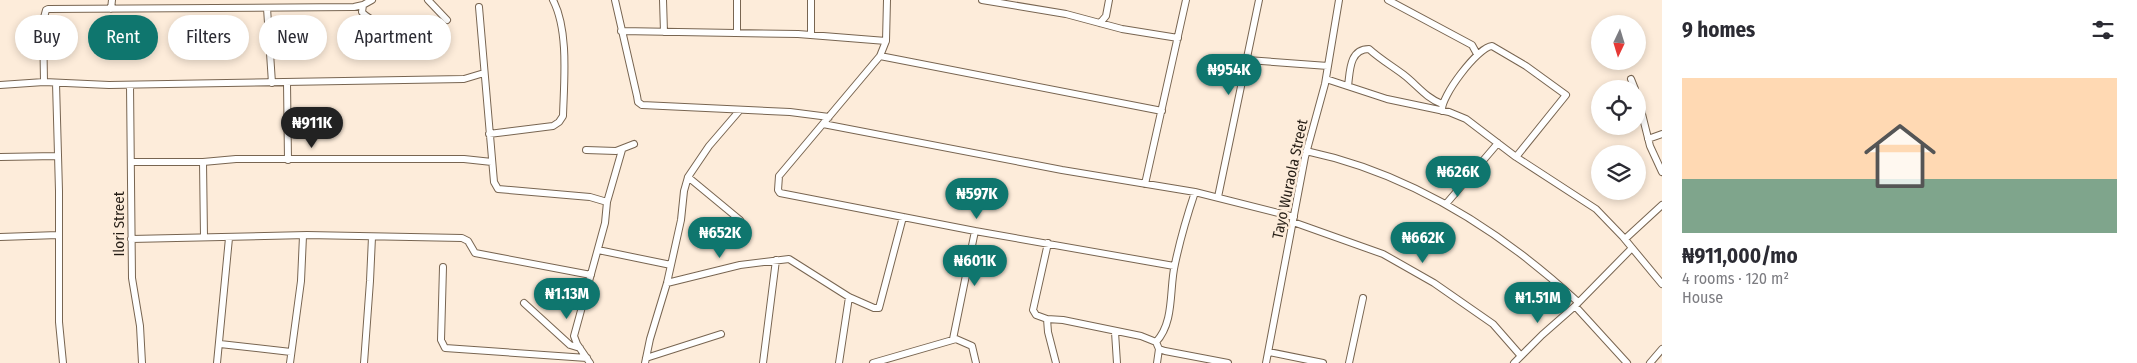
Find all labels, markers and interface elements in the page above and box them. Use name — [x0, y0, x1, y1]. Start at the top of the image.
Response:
chip: Buy — [15, 15, 78, 60]
chip: Rent — [88, 15, 158, 60]
chip: Filters — [168, 15, 249, 60]
chip: New — [259, 15, 327, 60]
chip: Apartment — [337, 15, 451, 60]
north arrow — [1591, 15, 1646, 70]
map controls — [1591, 15, 1646, 200]
icon: filters — [2089, 16, 2117, 44]
text: 9 homes — [1682, 17, 1755, 43]
pin: ₦954K — [1194, 54, 1264, 96]
text: ₦954K — [1207, 60, 1251, 79]
button: locate — [1591, 80, 1646, 135]
pin: ₦911K — [277, 106, 347, 149]
icon: home — [1855, 111, 1945, 201]
text: ₦911K — [292, 113, 332, 132]
street label: Tayo Wuraola Street — [1269, 117, 1312, 241]
button: layers — [1591, 145, 1646, 200]
pin: ₦626K — [1423, 156, 1493, 198]
text: ₦626K — [1437, 162, 1479, 181]
pin: ₦597K — [942, 178, 1012, 220]
text: ₦597K — [956, 184, 998, 203]
street label: Ilori Street — [110, 191, 128, 257]
pin: ₦652K — [685, 216, 755, 259]
pin: ₦662K — [1388, 222, 1458, 264]
text: ₦652K — [699, 223, 741, 242]
text: ₦662K — [1402, 228, 1444, 247]
text: ₦911,000/mo — [1682, 243, 1798, 269]
pin: ₦601K — [940, 244, 1010, 287]
text: ₦601K — [954, 251, 996, 270]
text: 4 rooms · 120 m² — [1682, 269, 1789, 288]
pin: ₦1.13M — [526, 278, 608, 320]
pin: ₦1.51M — [1497, 282, 1579, 324]
text: ₦1.13M — [545, 284, 589, 303]
text: ₦1.51M — [1515, 288, 1561, 307]
text: House — [1682, 288, 1723, 307]

